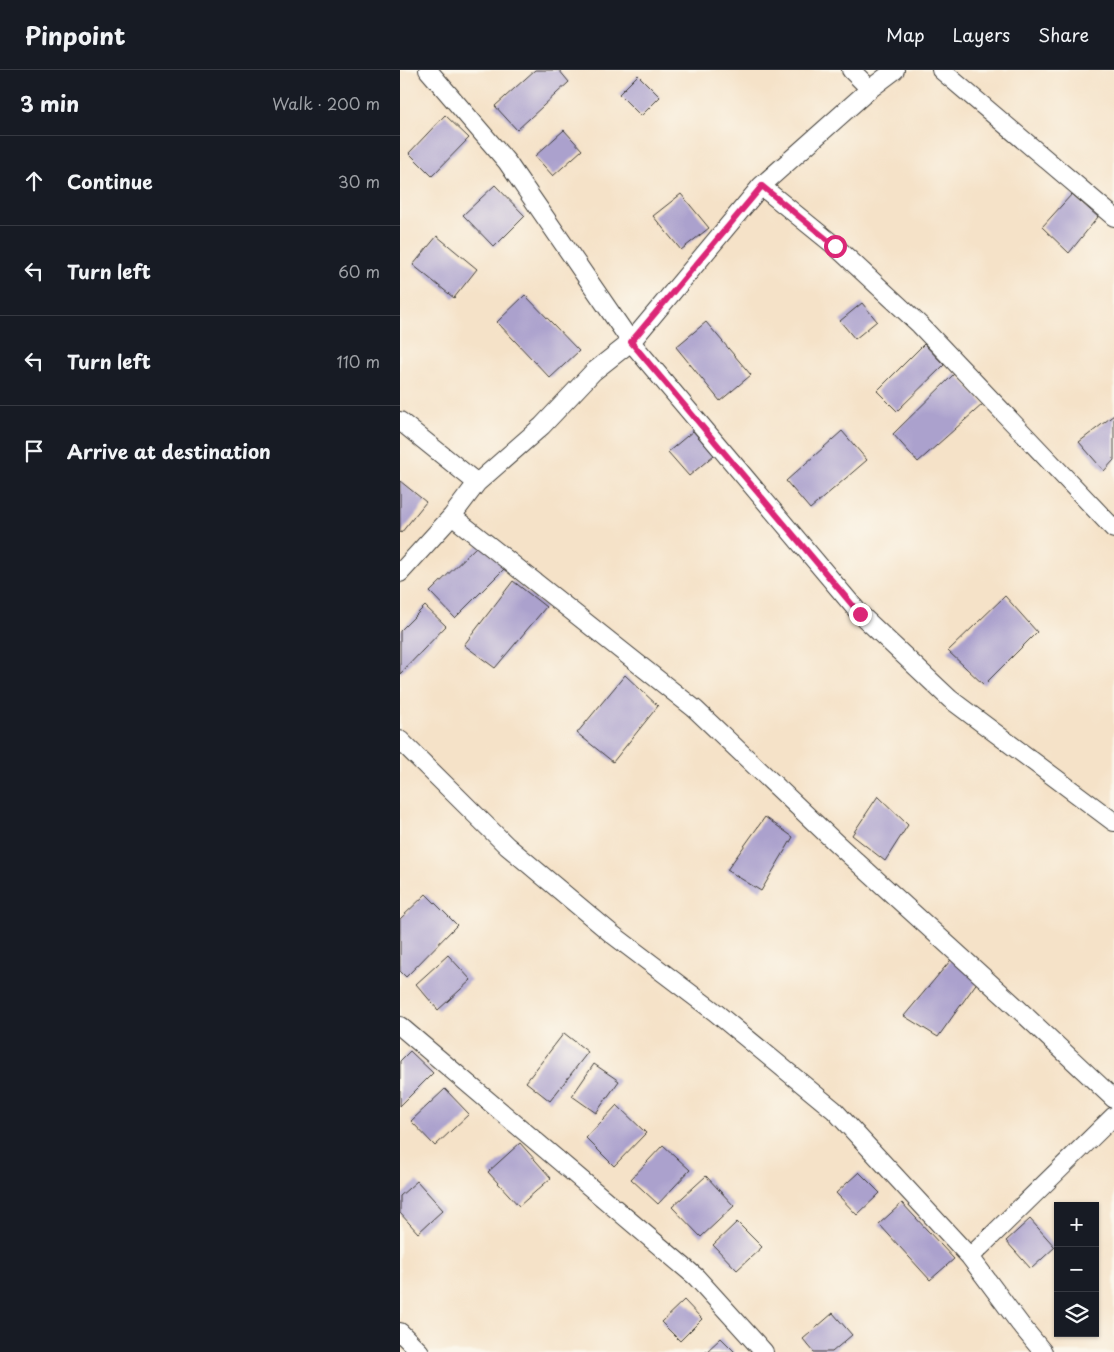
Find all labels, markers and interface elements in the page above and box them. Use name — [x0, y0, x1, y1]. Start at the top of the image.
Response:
text: Pinpoint — [25, 17, 126, 53]
text: Map — [886, 21, 925, 48]
text: Layers — [953, 21, 1010, 48]
text: Share — [1038, 21, 1089, 48]
text: 3 min — [20, 87, 79, 119]
text: Walk · 200 m — [272, 91, 380, 115]
icon: ahead — [20, 167, 48, 195]
text: Continue — [67, 167, 153, 195]
text: 30 m — [338, 169, 380, 193]
route start — [824, 235, 847, 258]
icon: left — [20, 257, 48, 285]
text: Turn left — [67, 257, 151, 285]
text: 60 m — [338, 259, 380, 283]
icon: left — [20, 347, 48, 375]
text: Turn left — [67, 347, 151, 375]
text: 110 m — [337, 349, 380, 373]
icon: arrive — [20, 437, 48, 465]
text: Arrive at destination — [67, 437, 271, 465]
route end — [849, 603, 872, 626]
map controls — [1054, 1202, 1099, 1337]
button: + — [1054, 1202, 1099, 1247]
button: − — [1054, 1247, 1099, 1292]
button: layers — [1054, 1292, 1099, 1337]

